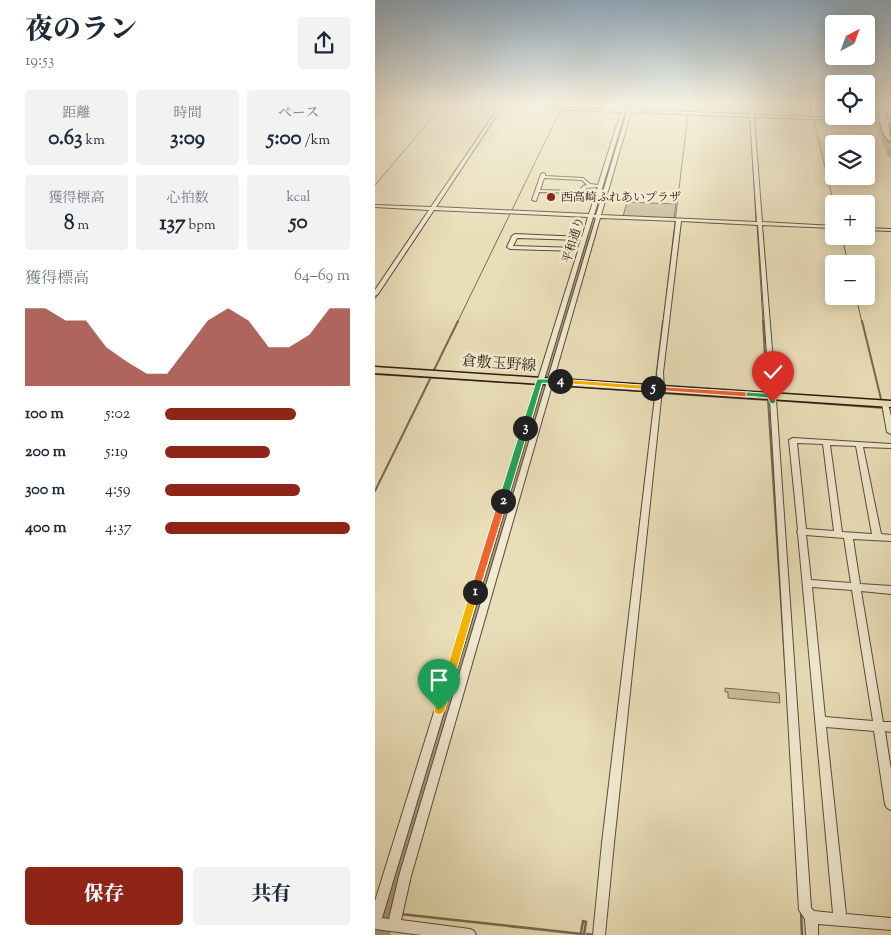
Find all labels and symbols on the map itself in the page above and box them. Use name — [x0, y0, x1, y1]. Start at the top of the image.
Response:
north arrow — [825, 15, 875, 65]
place label: 西高崎ふれあいプラザ — [561, 189, 681, 207]
marker: 西高崎ふれあいプラザ — [545, 191, 557, 203]
street label: 平和通り — [558, 215, 590, 266]
street label: 倉敷玉野線 — [461, 351, 537, 378]
pin — [752, 351, 794, 402]
pin: 4 — [547, 368, 573, 394]
pin: 5 — [641, 376, 665, 400]
pin: 3 — [513, 416, 537, 440]
pin: 2 — [491, 488, 515, 514]
pin: 1 — [463, 580, 487, 604]
pin — [418, 659, 460, 710]

